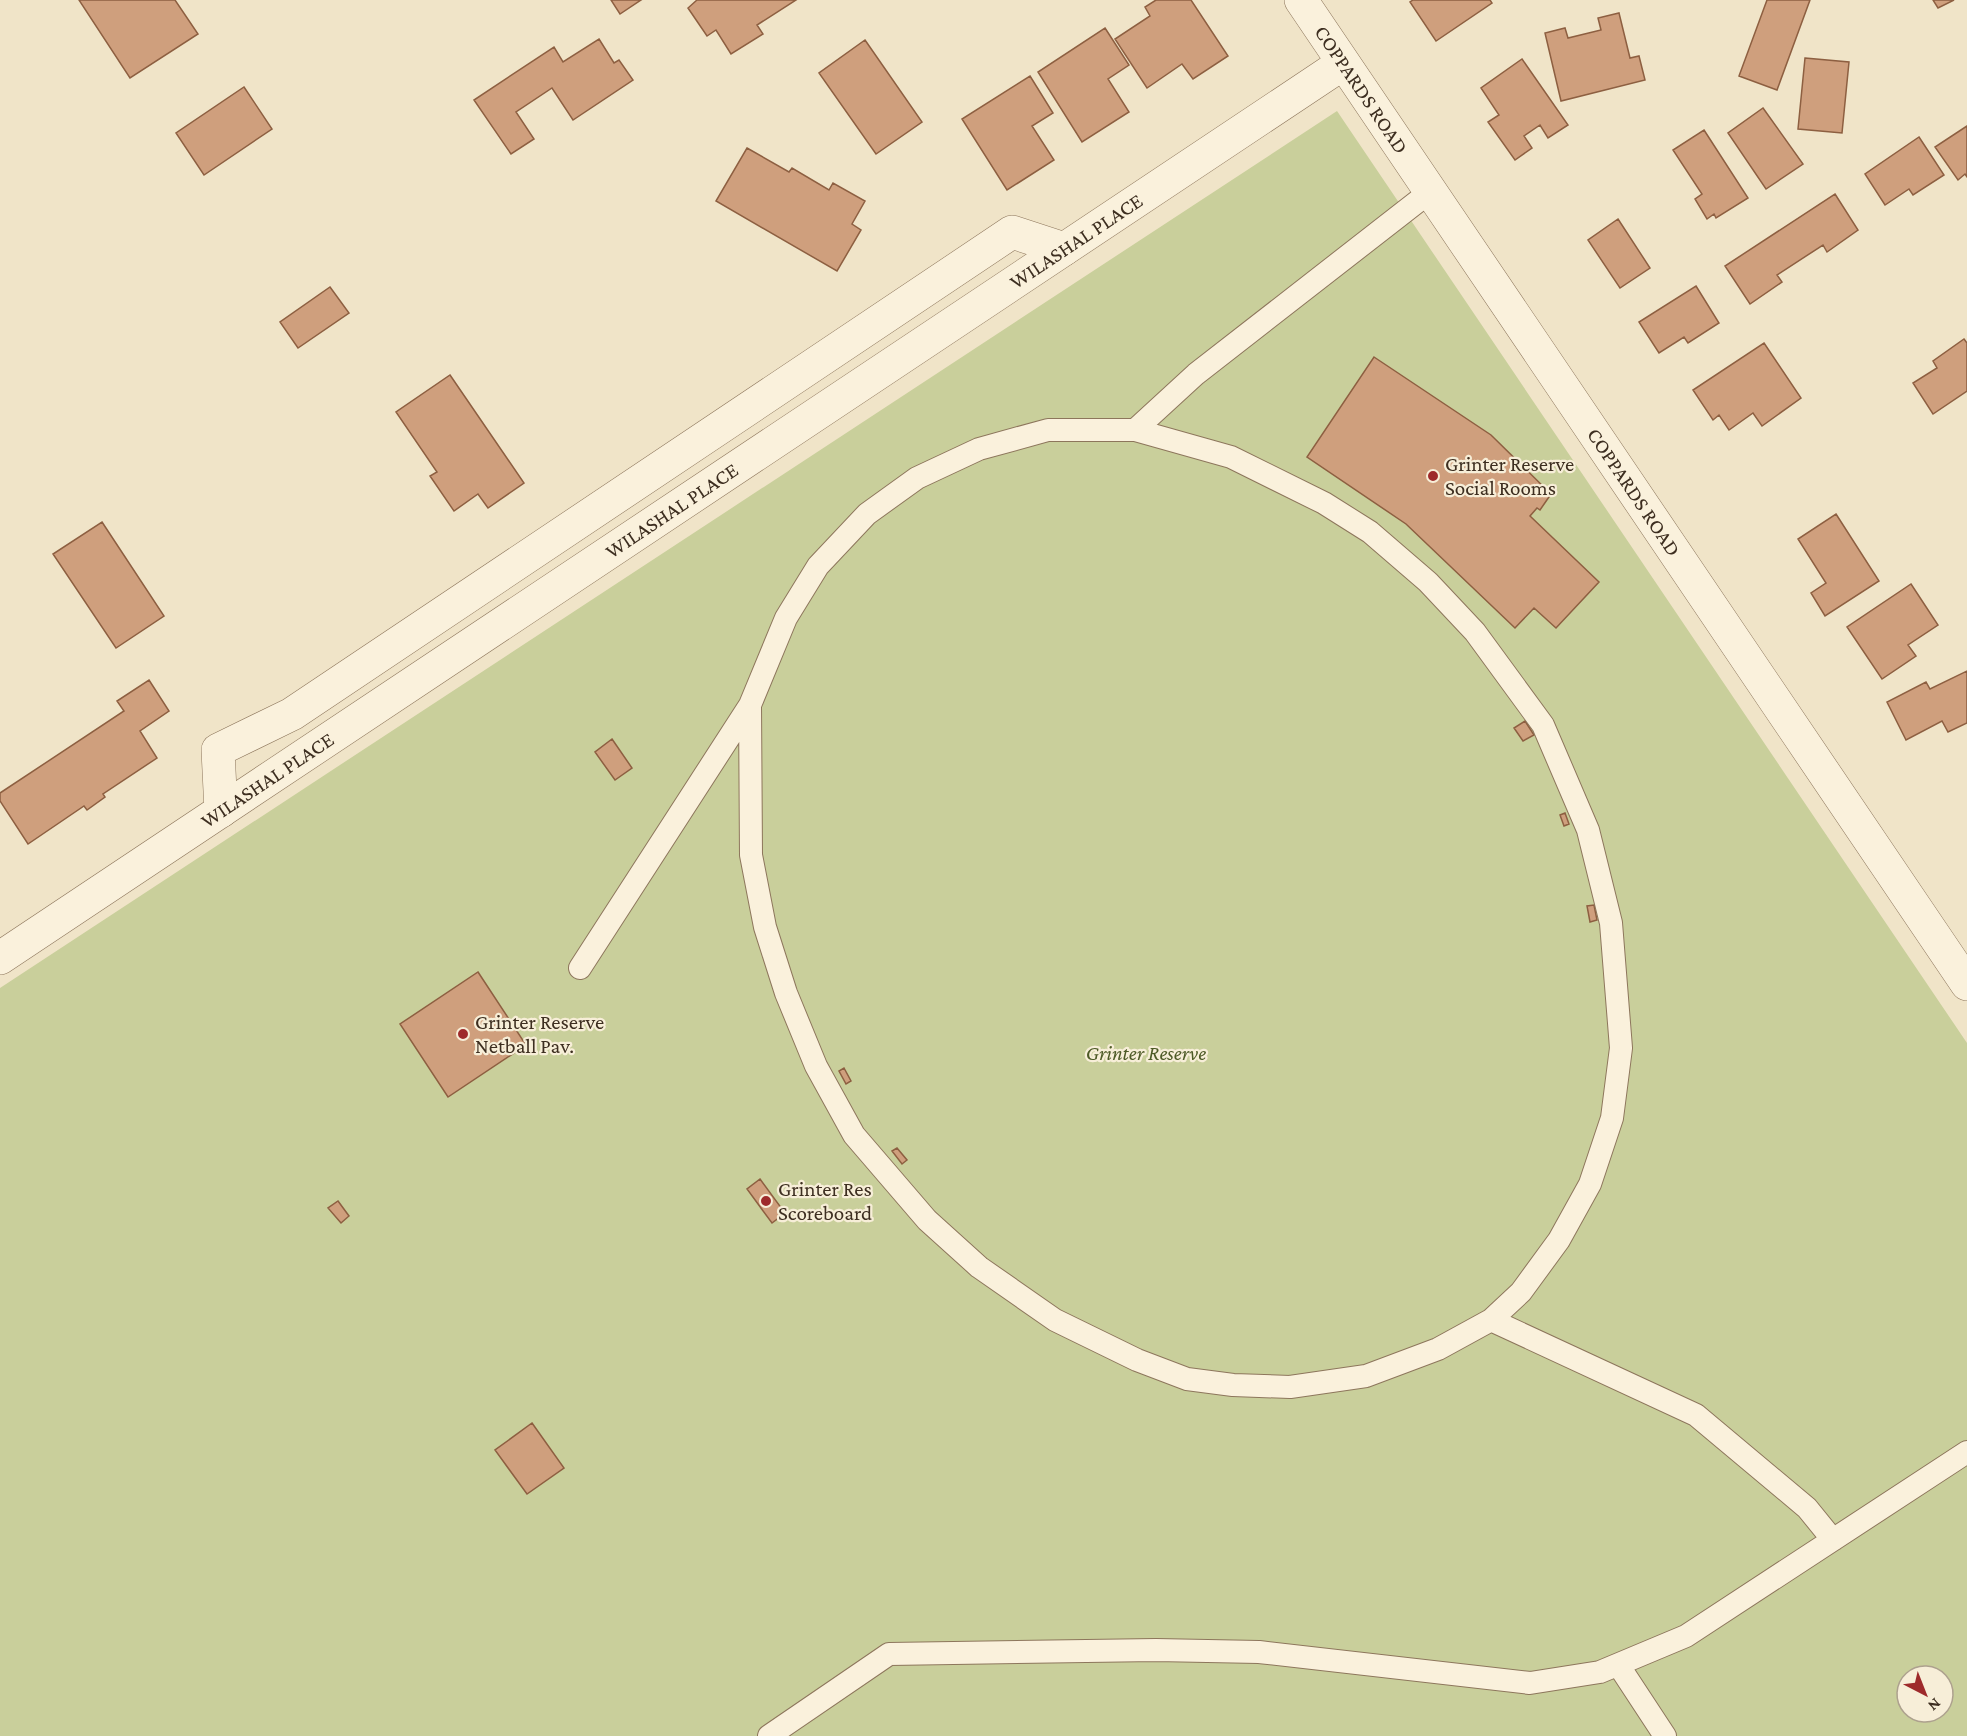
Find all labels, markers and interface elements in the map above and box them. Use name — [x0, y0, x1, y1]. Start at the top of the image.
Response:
street label: COPPARDS ROAD — [1310, 21, 1413, 158]
street label: WILASHAL PLACE — [1005, 188, 1147, 294]
street label: COPPARDS ROAD — [1582, 423, 1686, 561]
place label: Grinter Reserve Social Rooms — [1445, 452, 1574, 500]
street label: WILASHAL PLACE — [601, 458, 743, 563]
marker: Grinter Reserve Social Rooms — [1426, 469, 1440, 483]
street label: WILASHAL PLACE — [196, 727, 338, 833]
place label: Grinter Reserve Netball Pav. — [475, 1010, 604, 1058]
marker: Grinter Reserve Netball Pav. — [456, 1027, 470, 1041]
park label: Grinter Reserve — [1086, 1041, 1206, 1065]
place label: Grinter Res Scoreboard — [778, 1177, 872, 1225]
marker: Grinter Res Scoreboard — [759, 1194, 773, 1208]
north arrow — [1895, 1664, 1955, 1724]
text: N — [1925, 1695, 1944, 1715]

